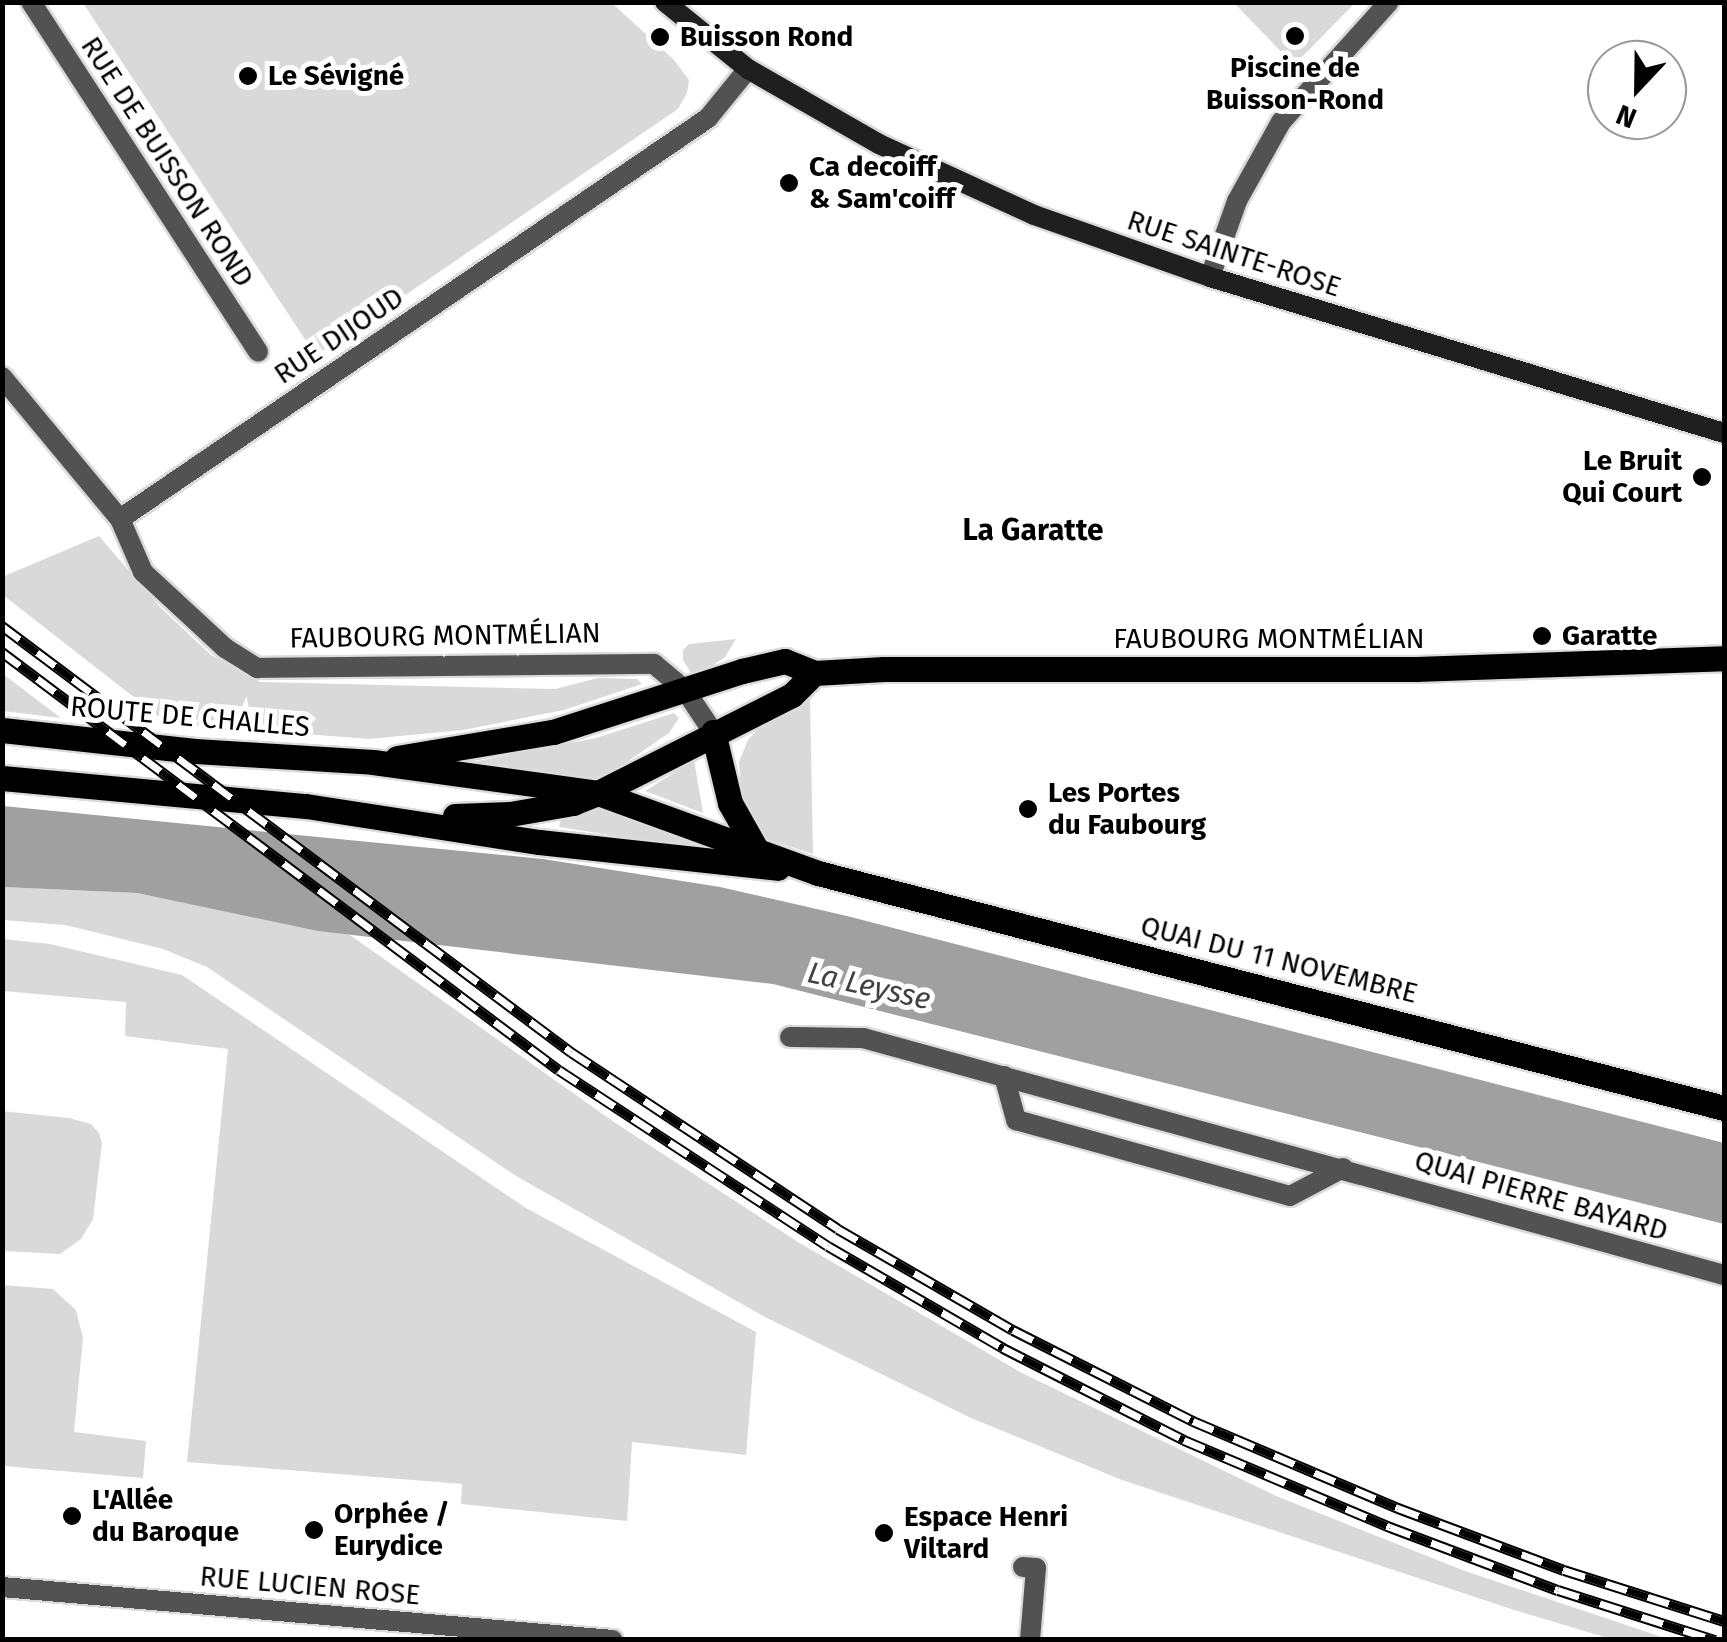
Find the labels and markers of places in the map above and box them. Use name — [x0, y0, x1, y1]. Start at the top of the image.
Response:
place label: Buisson Rond — [680, 20, 853, 54]
marker: Piscine de Buisson-Rond — [1284, 25, 1306, 47]
marker: Buisson Rond — [649, 26, 671, 48]
place label: Piscine de Buisson-Rond — [1206, 51, 1384, 117]
place label: Le Sévigné — [268, 59, 404, 93]
marker: Le Sévigné — [237, 65, 259, 87]
place label: Ca decoiff & Sam'coiff — [809, 150, 955, 216]
marker: Ca decoiff & Sam'coiff — [778, 172, 800, 194]
place label: Le Bruit Qui Court — [1562, 444, 1682, 510]
marker: Le Bruit Qui Court — [1691, 466, 1713, 488]
place label: Garatte — [1562, 619, 1658, 653]
marker: Garatte — [1531, 625, 1553, 647]
place label: Les Portes du Faubourg — [1048, 776, 1206, 842]
marker: Les Portes du Faubourg — [1017, 798, 1039, 820]
place label: L'Allée du Baroque — [92, 1483, 239, 1549]
place label: Orphée / Eurydice — [334, 1497, 450, 1563]
place label: Espace Henri Viltard — [904, 1500, 1068, 1566]
marker: L'Allée du Baroque — [61, 1505, 83, 1527]
marker: Orphée / Eurydice — [303, 1519, 325, 1541]
marker: Espace Henri Viltard — [873, 1522, 895, 1544]

